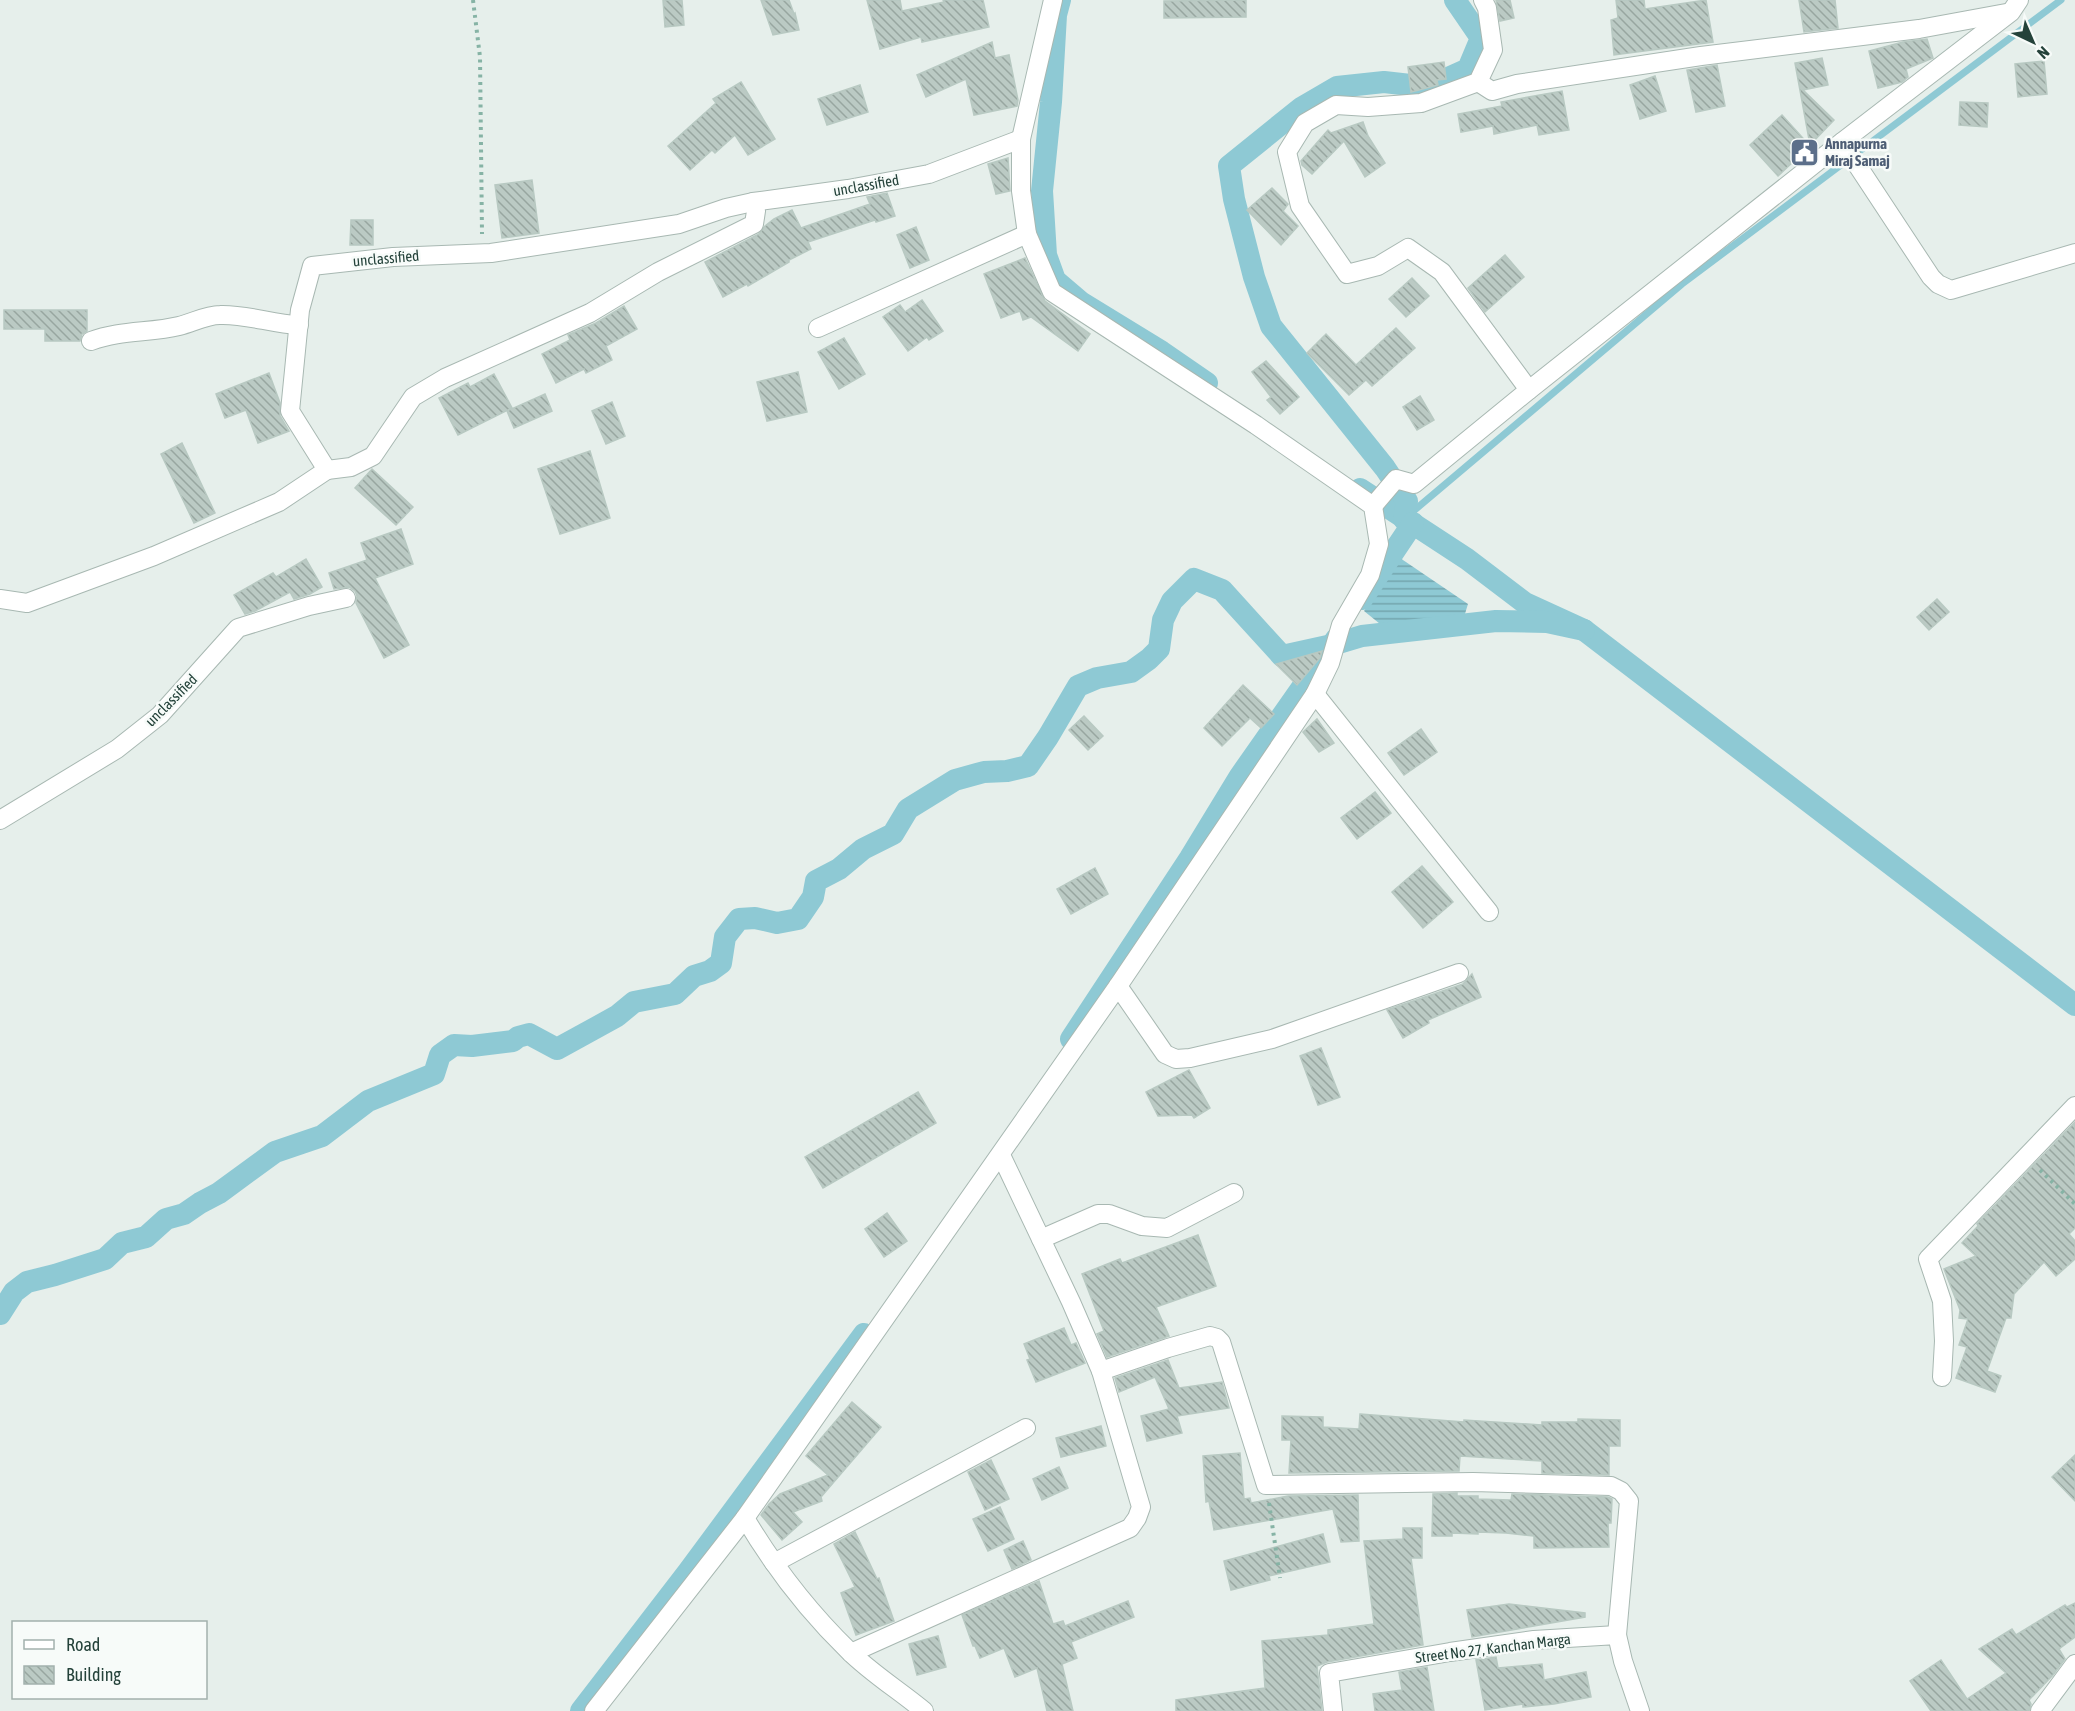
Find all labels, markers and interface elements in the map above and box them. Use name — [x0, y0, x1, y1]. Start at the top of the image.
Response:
north arrow — [2003, 12, 2063, 72]
text: N — [2034, 43, 2053, 63]
place label: Annapurna Miraj Samaj — [1824, 135, 1890, 169]
public building icon: Annapurna Miraj Samaj — [1788, 136, 1820, 168]
street label: unclassified — [832, 171, 900, 199]
street label: unclassified — [352, 247, 420, 269]
street label: unclassified — [141, 670, 201, 730]
legend — [12, 1621, 207, 1699]
street label: Street No 27, Kanchan Marga — [1414, 1630, 1572, 1666]
text: Road — [66, 1634, 100, 1655]
text: Building — [66, 1664, 121, 1685]

